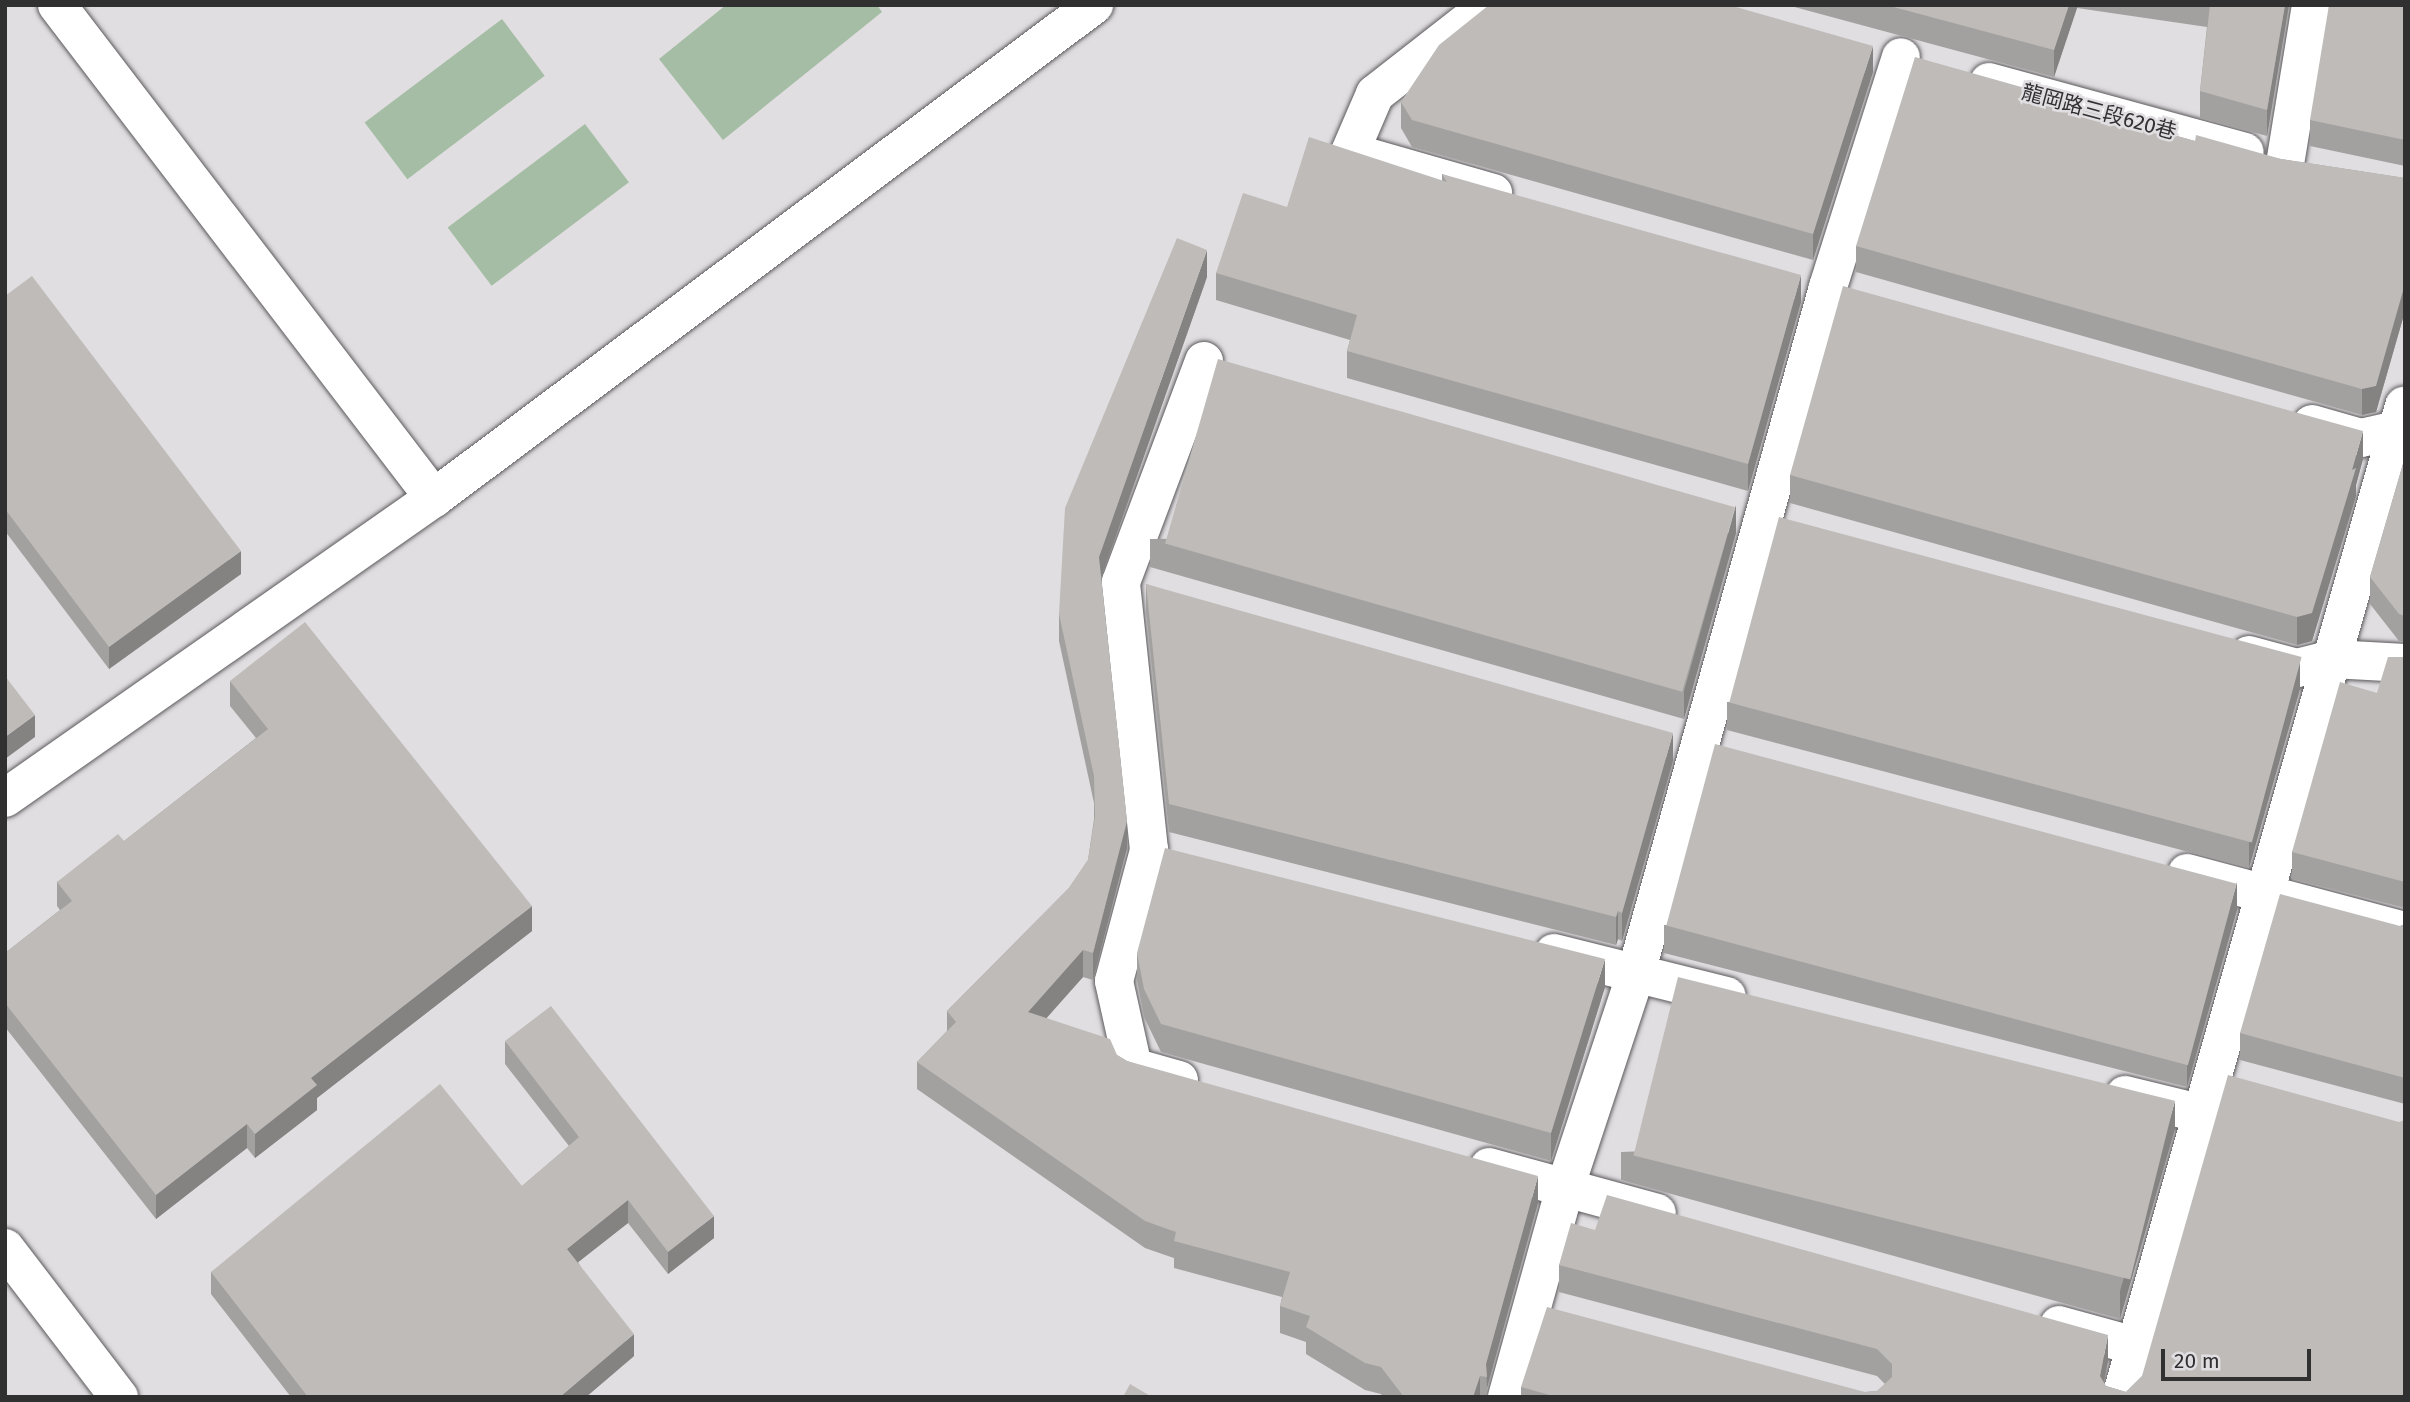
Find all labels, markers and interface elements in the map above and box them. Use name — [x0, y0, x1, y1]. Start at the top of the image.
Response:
street label: 龍岡路三段620巷 — [2019, 79, 2179, 145]
scale bar — [2165, 1336, 2316, 1380]
text: 20 m — [2174, 1348, 2220, 1374]

